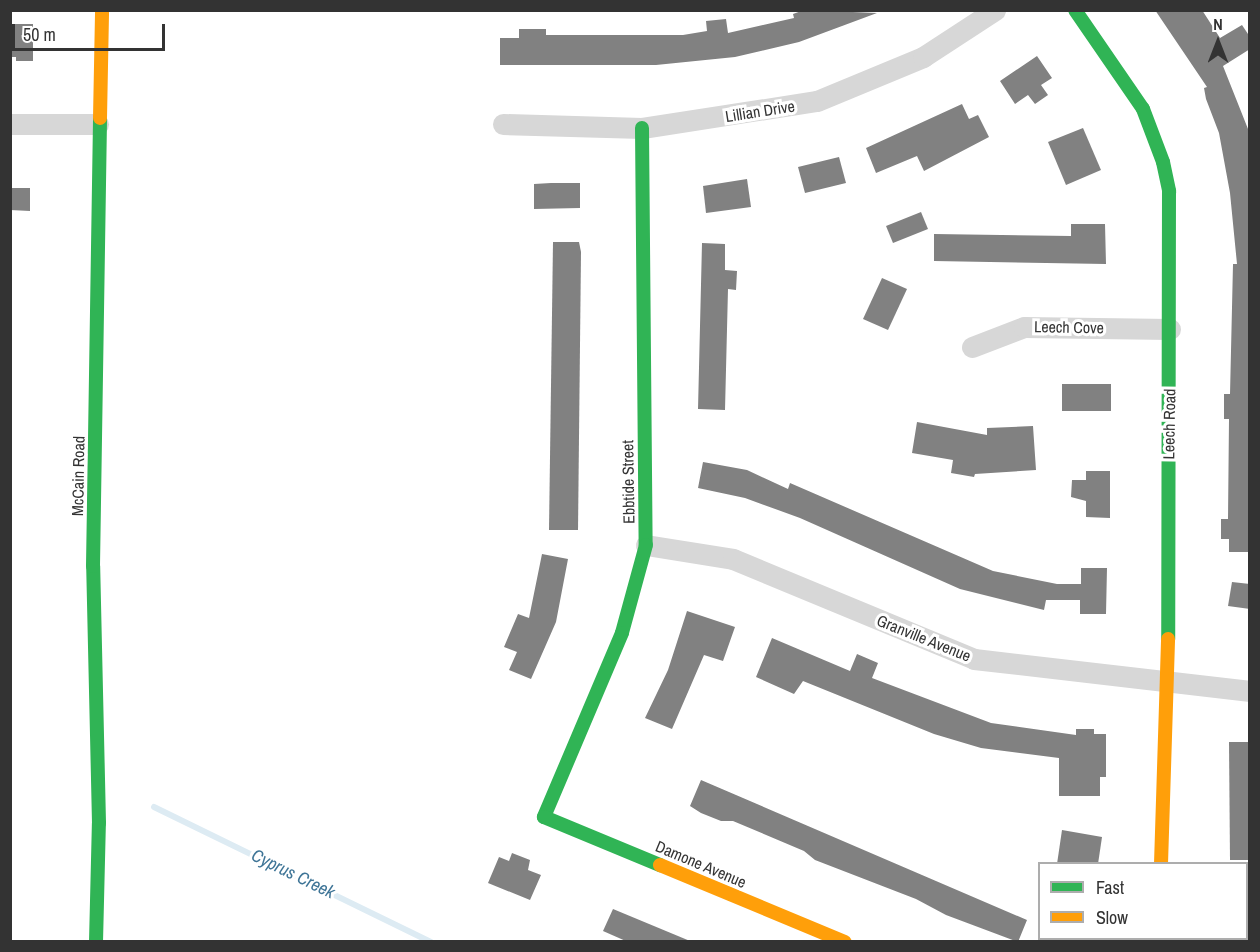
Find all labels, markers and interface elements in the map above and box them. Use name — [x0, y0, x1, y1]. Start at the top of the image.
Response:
scale bar — [15, 12, 168, 50]
north arrow — [1188, 12, 1248, 72]
text: N — [1213, 13, 1223, 35]
text: 50 m — [23, 22, 56, 47]
street label: Lillian Drive — [724, 96, 796, 126]
street label: Leech Cove — [1034, 317, 1104, 337]
street label: Leech Road — [1159, 388, 1179, 460]
street label: McCain Road — [68, 436, 88, 516]
street label: Ebbtide Street — [618, 440, 638, 524]
street label: Granville Avenue — [874, 610, 974, 666]
street label: Damone Avenue — [652, 836, 750, 892]
water label: Cyprus Creek — [248, 845, 338, 903]
legend — [1038, 862, 1248, 940]
text: Fast — [1096, 875, 1124, 900]
text: Slow — [1096, 905, 1128, 930]

